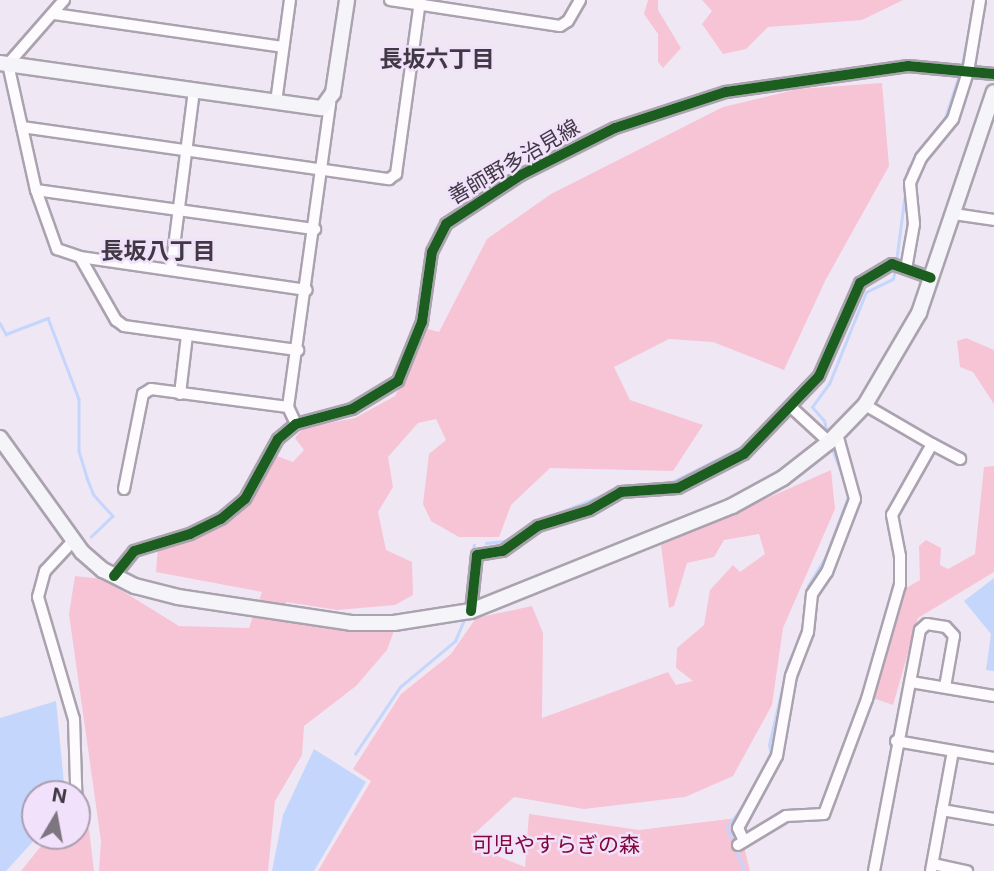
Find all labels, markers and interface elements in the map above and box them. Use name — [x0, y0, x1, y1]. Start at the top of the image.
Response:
district label: 長坂六丁目 — [380, 45, 494, 73]
street label: 善師野多治見線 — [444, 114, 584, 210]
district label: 長坂八丁目 — [101, 237, 215, 265]
north arrow — [21, 780, 91, 850]
text: N — [50, 783, 69, 808]
park label: 可児やすらぎの森 — [472, 832, 640, 858]

